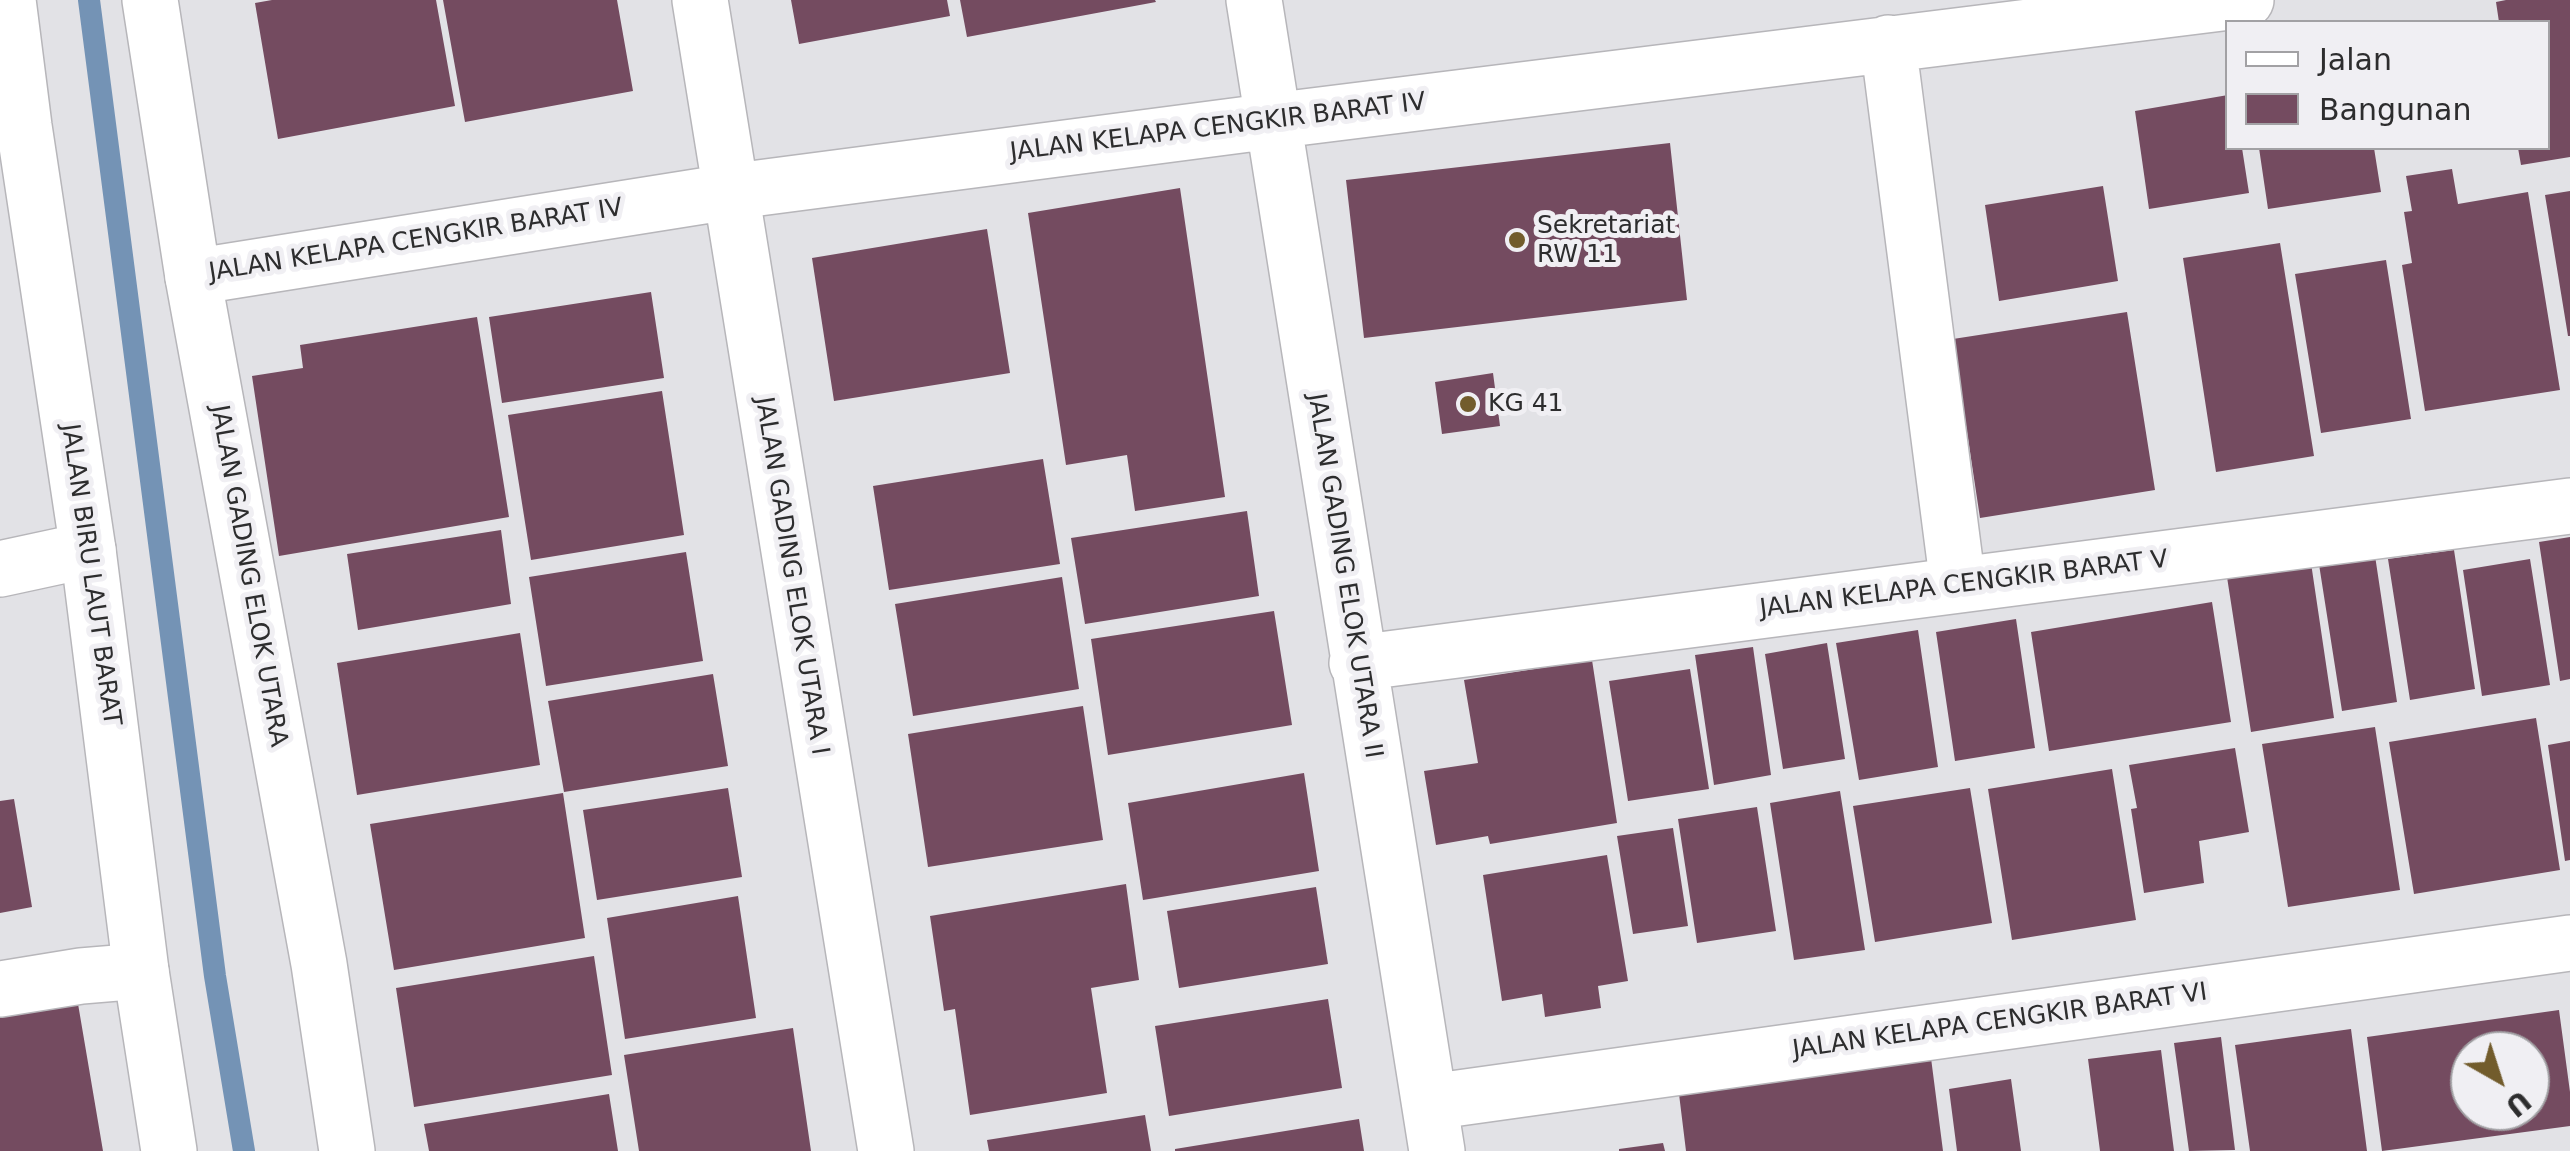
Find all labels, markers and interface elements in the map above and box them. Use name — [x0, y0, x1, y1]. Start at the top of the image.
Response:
legend — [2225, 20, 2550, 150]
text: Jalan — [2319, 42, 2392, 77]
street label: JALAN KELAPA CENGKIR BARAT IV — [1008, 88, 1428, 168]
text: Bangunan — [2319, 92, 2471, 127]
street label: JALAN KELAPA CENGKIR BARAT IV — [207, 193, 625, 289]
place label: Sekretariat RW 11 — [1537, 211, 1675, 270]
marker: Sekretariat RW 11 — [1506, 229, 1528, 251]
place label: KG 41 — [1488, 389, 1564, 419]
street label: JALAN GADING ELOK UTARA II — [1300, 391, 1388, 761]
marker: KG 41 — [1457, 393, 1479, 415]
street label: JALAN GADING ELOK UTARA I — [748, 395, 834, 757]
street label: JALAN GADING ELOK UTARA — [203, 403, 293, 749]
street label: JALAN BIRU LAUT BARAT — [54, 422, 126, 728]
street label: JALAN KELAPA CENGKIR BARAT V — [1758, 545, 2170, 625]
street label: JALAN KELAPA CENGKIR BARAT VI — [1791, 978, 2209, 1066]
north arrow — [2450, 1031, 2550, 1131]
text: U — [2499, 1083, 2537, 1123]

